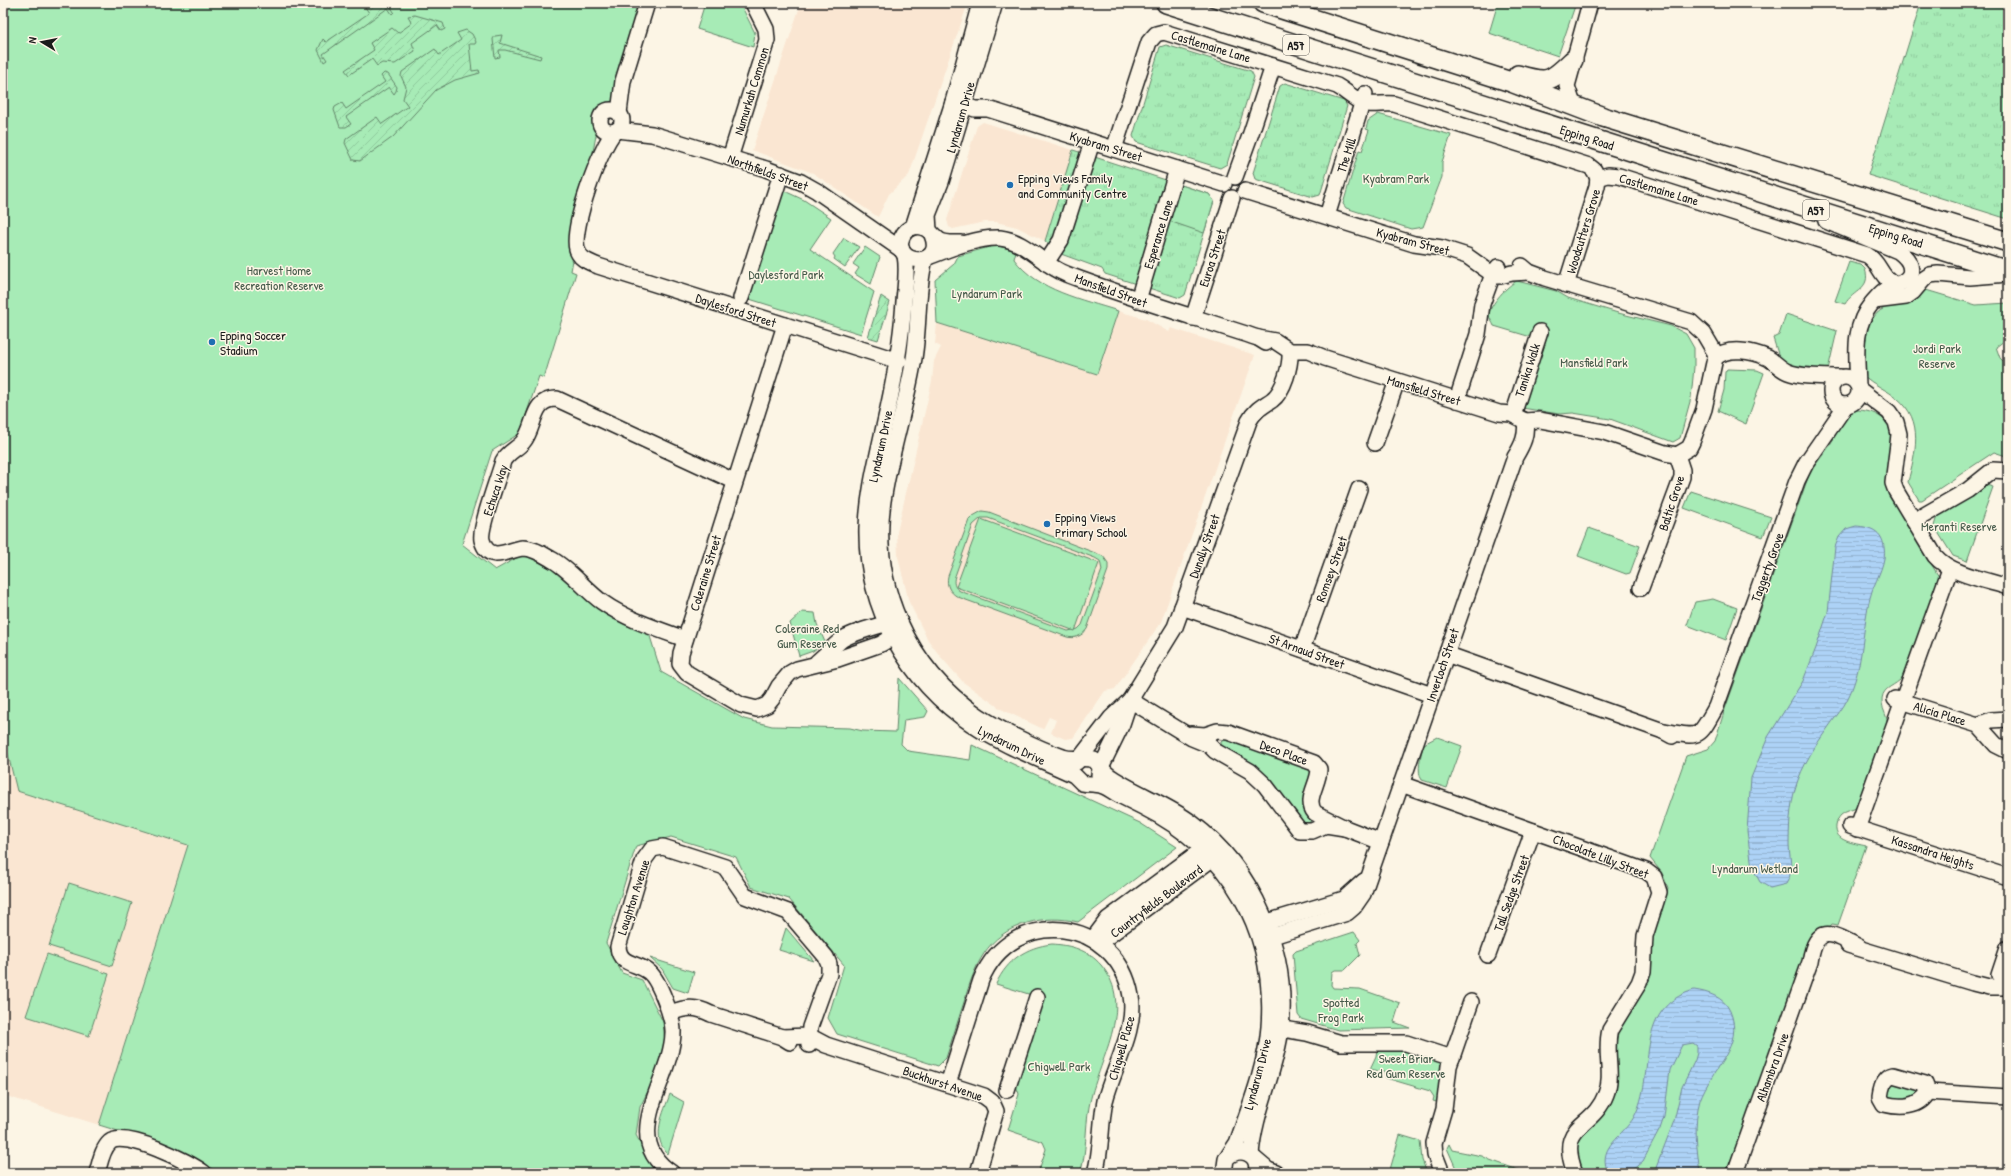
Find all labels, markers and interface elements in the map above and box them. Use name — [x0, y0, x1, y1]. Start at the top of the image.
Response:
north arrow — [22, 22, 62, 62]
street label: Castlemaine Lane — [1169, 25, 1253, 67]
road number: A57 — [1283, 35, 1309, 55]
text: N — [25, 36, 40, 44]
street label: Numurkah Common — [729, 45, 773, 137]
street label: Lyndarum Drive — [941, 79, 979, 155]
street label: Epping Road — [1558, 120, 1616, 154]
street label: Kyabram Street — [1068, 126, 1145, 166]
street label: The Mill — [1332, 135, 1360, 175]
street label: Northfields Street — [725, 149, 811, 195]
street label: Castlemaine Lane — [1617, 168, 1701, 210]
place label: Epping Views Family and Community Centre — [1018, 169, 1127, 202]
park label: Kyabram Park — [1363, 169, 1430, 187]
marker: Epping Views Family and Community Centre — [1005, 180, 1015, 190]
street label: Woodcutters Grove — [1562, 186, 1604, 276]
street label: Esperance Lane — [1139, 197, 1177, 271]
road number: A57 — [1803, 200, 1829, 220]
street label: Epping Road — [1867, 218, 1925, 252]
street label: Kyabram Street — [1374, 223, 1452, 260]
street label: Euroa Street — [1194, 226, 1230, 289]
park label: Harvest Home Recreation Reserve — [234, 261, 324, 294]
park label: Daylesford Park — [748, 265, 824, 283]
street label: Mansfield Street — [1072, 269, 1150, 312]
park label: Lyndarum Park — [952, 284, 1023, 302]
street label: Daylesford Street — [693, 289, 779, 332]
place label: Epping Soccer Stadium — [220, 326, 286, 359]
marker: Epping Soccer Stadium — [207, 337, 217, 347]
park label: Jordi Park Reserve — [1913, 339, 1961, 372]
street label: Tanika Walk — [1510, 340, 1544, 399]
park label: Mansfield Park — [1560, 353, 1628, 371]
street label: Mansfield Street — [1385, 370, 1463, 410]
street label: Lyndarum Drive — [864, 408, 896, 484]
street label: Echuca Way — [478, 461, 512, 518]
street label: Baltic Grove — [1654, 473, 1688, 533]
place label: Epping Views Primary School — [1055, 508, 1128, 541]
street label: Dunolly Street — [1184, 511, 1224, 580]
park label: Meranti Reserve — [1921, 517, 1997, 535]
marker: Epping Views Primary School — [1042, 519, 1052, 529]
street label: Taggerty Grove — [1746, 530, 1788, 604]
street label: Coleraine Street — [685, 532, 725, 613]
street label: Romsey Street — [1311, 533, 1351, 604]
park label: Coleraine Red Gum Reserve — [775, 619, 839, 652]
street label: Inverloch Street — [1421, 625, 1463, 704]
street label: St Arnaud Street — [1267, 629, 1348, 673]
street label: Alicia Place — [1912, 697, 1968, 729]
street label: Lyndarum Drive — [975, 721, 1049, 769]
street label: Deco Place — [1258, 735, 1310, 769]
street label: Chocolate Lilly Street — [1550, 829, 1652, 883]
street label: Kassandra Heights — [1889, 830, 1977, 874]
street label: Tall Sedge Street — [1489, 852, 1533, 934]
street label: Loughton Avenue — [612, 857, 654, 937]
park label: Lyndarum Wetland — [1712, 859, 1798, 877]
street label: Countryfields Boulevard — [1106, 860, 1206, 942]
park label: Spotted Frog Park — [1317, 993, 1364, 1026]
street label: Chigwell Place — [1103, 1014, 1139, 1082]
street label: Alhambra Drive — [1751, 1030, 1793, 1104]
street label: Lyndarum Drive — [1239, 1036, 1275, 1112]
park label: Sweet Briar Red Gum Reserve — [1366, 1049, 1446, 1082]
park label: Chigwell Park — [1028, 1057, 1091, 1075]
street label: Buckhurst Avenue — [901, 1061, 985, 1105]

